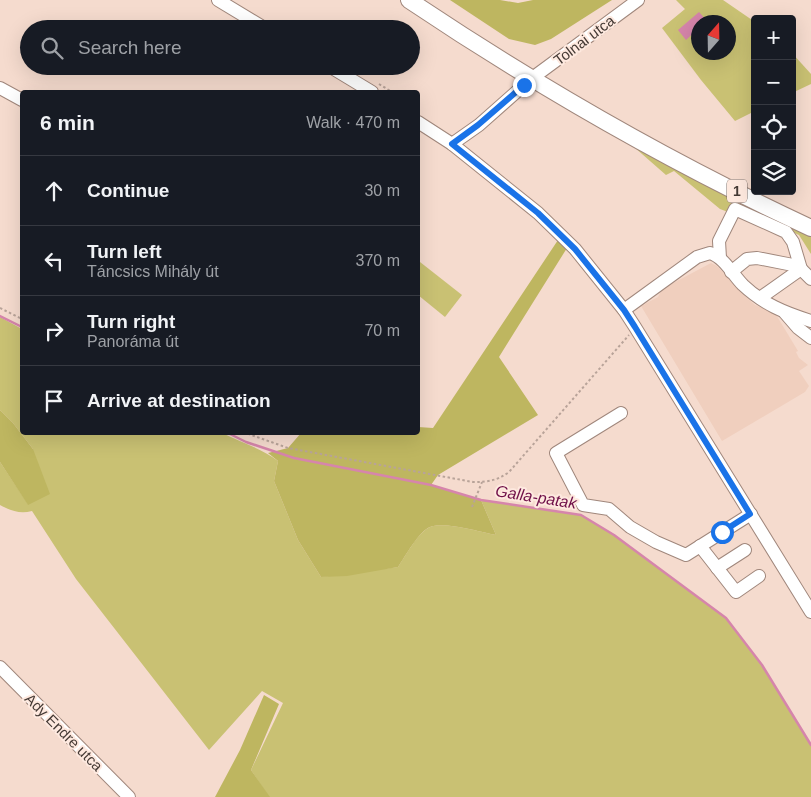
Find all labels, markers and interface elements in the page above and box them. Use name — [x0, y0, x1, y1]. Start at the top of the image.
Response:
street label: Tolnai utca — [550, 11, 618, 68]
north arrow — [691, 15, 736, 60]
map controls — [751, 15, 796, 195]
button: + — [751, 15, 796, 60]
search box — [20, 20, 420, 75]
icon: search — [38, 34, 66, 62]
text: Search here — [78, 37, 182, 58]
button: − — [751, 60, 796, 105]
route end — [513, 74, 536, 97]
button: locate — [751, 105, 796, 150]
text: 6 min — [40, 111, 95, 134]
text: Walk · 470 m — [306, 114, 400, 131]
button: layers — [751, 150, 796, 195]
icon: ahead — [40, 177, 68, 205]
text: Continue — [87, 180, 169, 201]
road number: 1 — [727, 180, 747, 202]
text: 30 m — [364, 182, 400, 199]
text: Turn left — [87, 241, 162, 262]
icon: left — [40, 247, 68, 275]
text: 370 m — [356, 252, 400, 269]
text: Táncsics Mihály út — [87, 263, 219, 280]
text: Turn right — [87, 311, 175, 332]
icon: right — [40, 317, 68, 345]
text: 70 m — [364, 322, 400, 339]
text: Panoráma út — [87, 333, 179, 350]
icon: arrive — [40, 387, 68, 415]
text: Arrive at destination — [87, 390, 271, 411]
water label: Galla-patak — [494, 482, 579, 512]
route start — [711, 521, 734, 544]
street label: Ady Endre utca — [22, 690, 107, 775]

